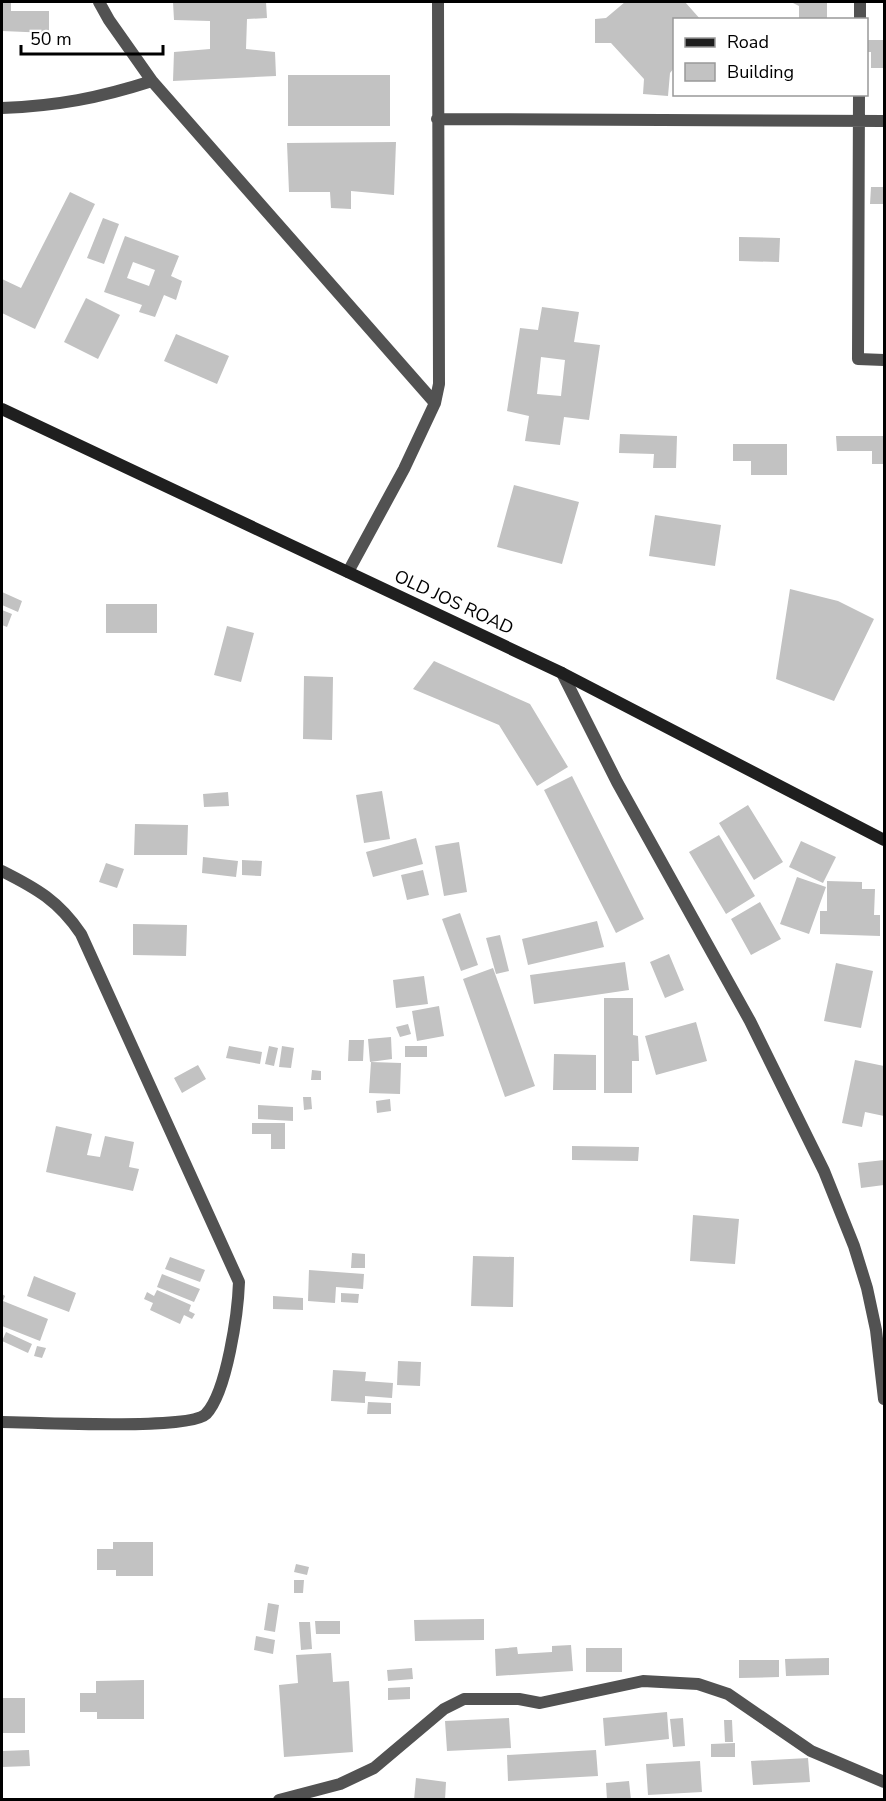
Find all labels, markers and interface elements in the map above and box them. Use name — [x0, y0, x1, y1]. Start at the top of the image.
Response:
scale bar — [21, 18, 164, 56]
legend — [673, 18, 868, 96]
text: 50 m — [30, 27, 72, 51]
text: Road — [727, 30, 769, 54]
text: Building — [727, 60, 794, 84]
street label: OLD JOS ROAD — [391, 564, 517, 640]

